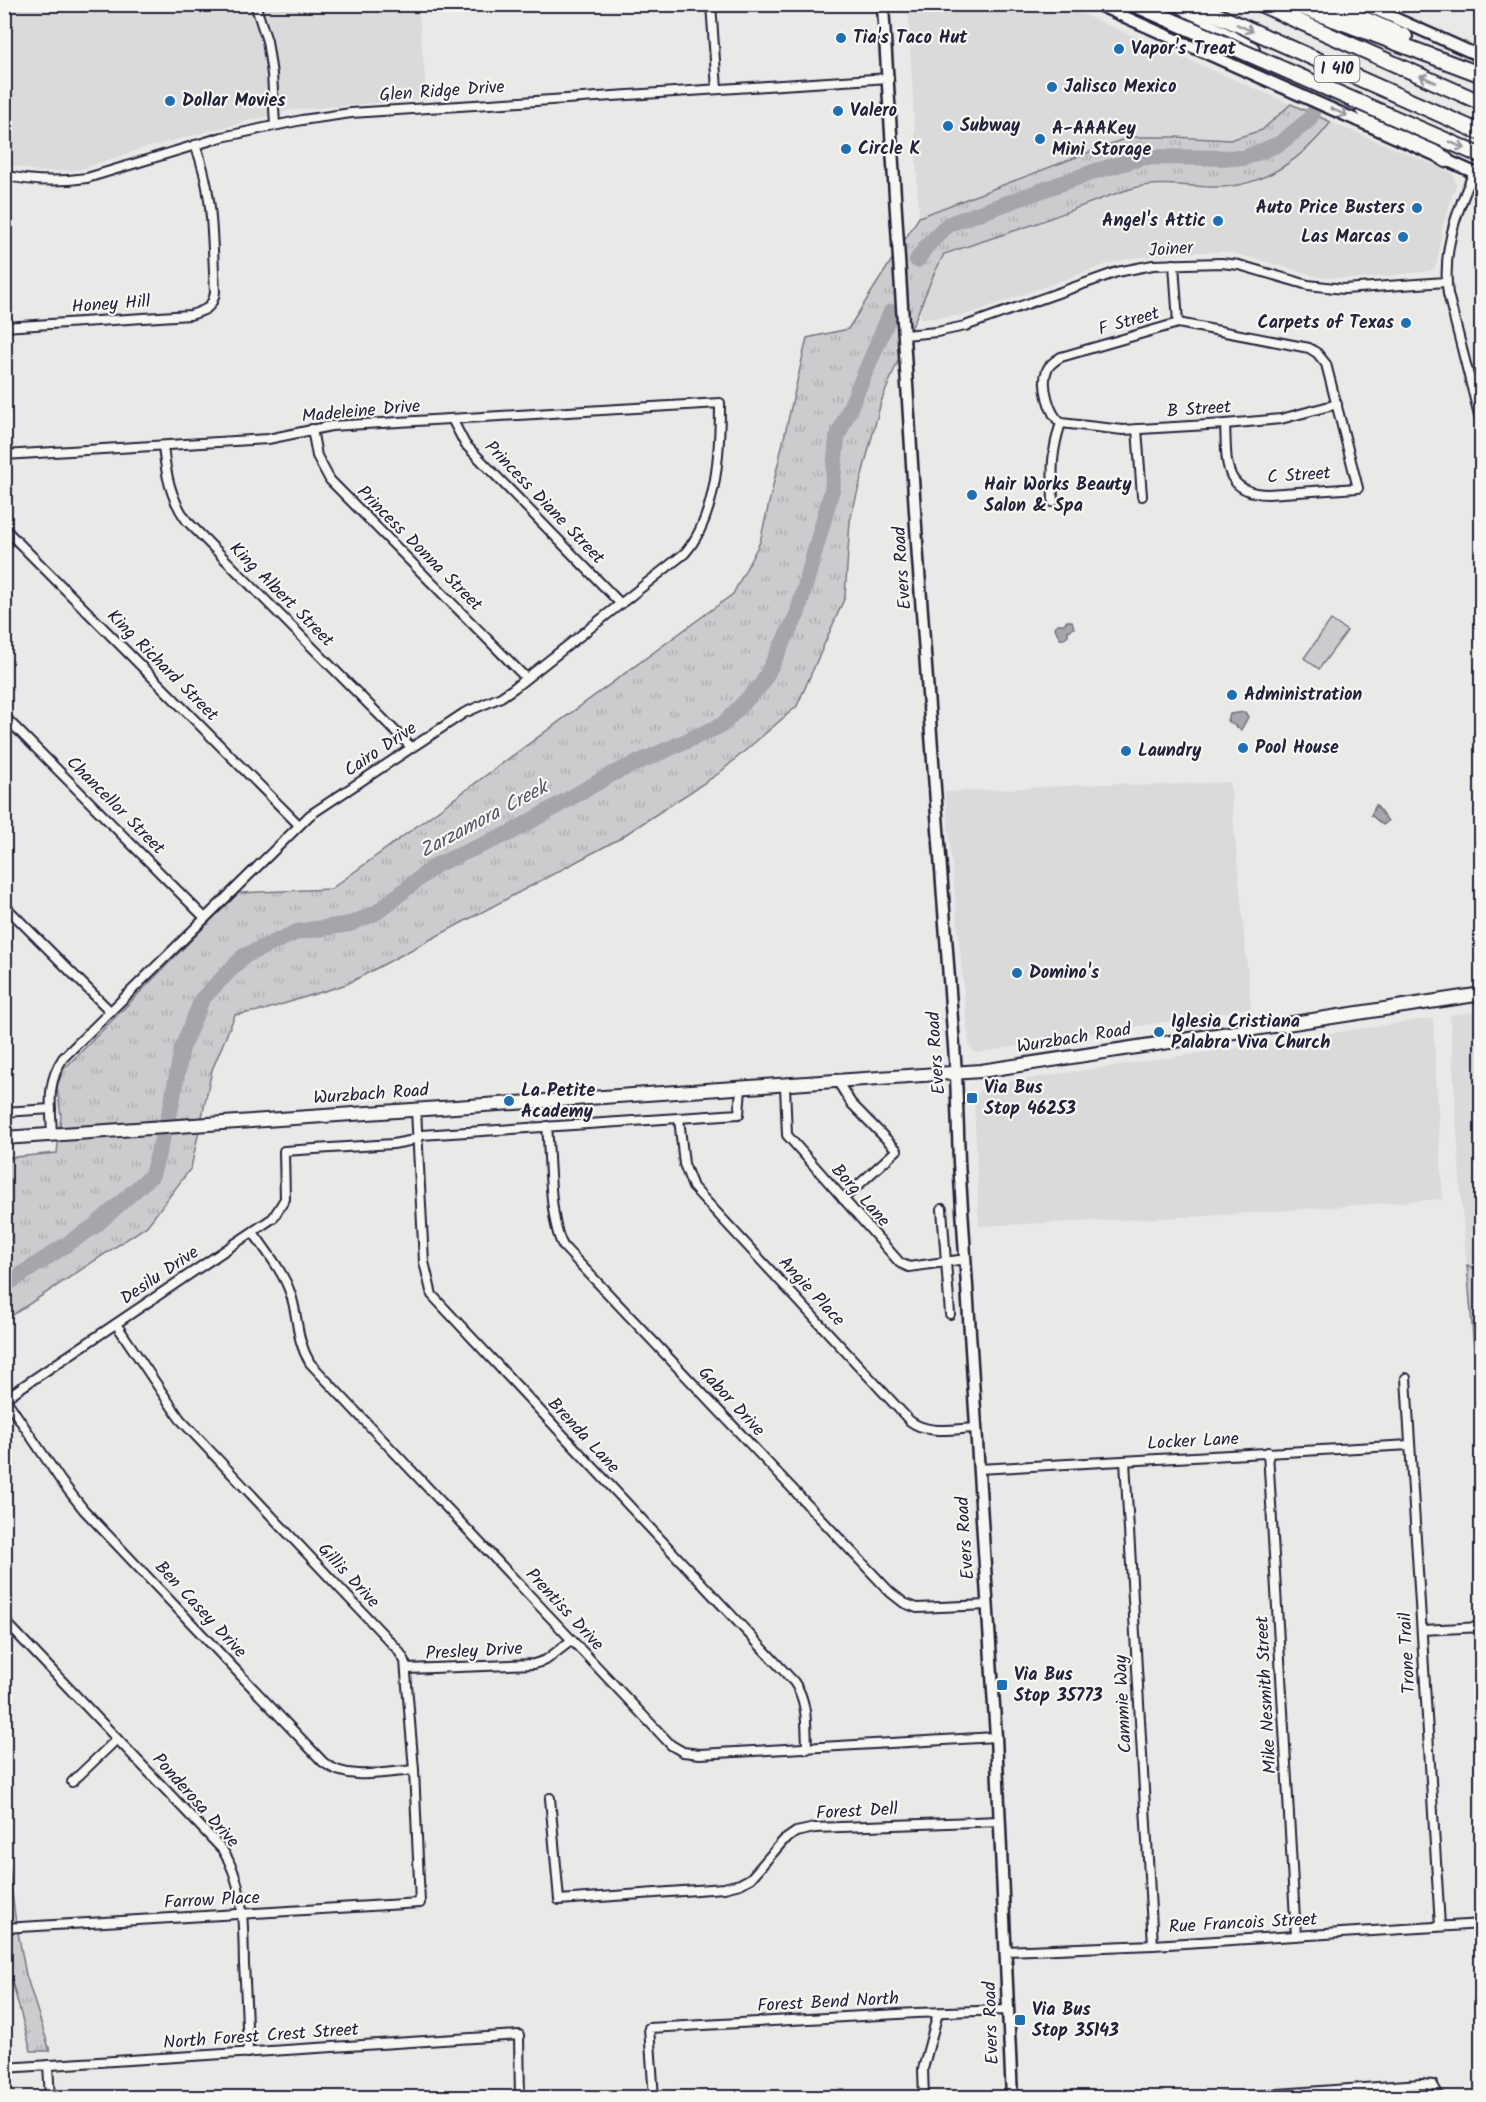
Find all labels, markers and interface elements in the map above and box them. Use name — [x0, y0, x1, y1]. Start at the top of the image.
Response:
one-way arrow — [1236, 23, 1254, 34]
place label: Tia's Taco Hut — [853, 24, 968, 53]
marker: Tia's Taco Hut — [834, 31, 848, 45]
place label: Vapor's Treat — [1131, 35, 1237, 64]
marker: Vapor's Treat — [1112, 42, 1126, 56]
road number: I 410 — [1314, 56, 1360, 82]
street label: Glen Ridge Drive — [378, 73, 506, 111]
place label: Jalisco Mexico — [1064, 73, 1176, 102]
one-way arrow — [1419, 73, 1438, 84]
marker: Jalisco Mexico — [1045, 80, 1059, 94]
place label: Dollar Movies — [182, 87, 286, 116]
marker: Dollar Movies — [163, 94, 177, 108]
place label: Valero — [850, 97, 897, 126]
marker: Valero — [831, 104, 845, 118]
one-way arrow — [1329, 107, 1347, 118]
place label: Subway — [960, 112, 1021, 141]
place label: A-AAAKey Mini Storage — [1052, 115, 1151, 165]
marker: Subway — [941, 119, 955, 133]
marker: A-AAAKey Mini Storage — [1033, 132, 1047, 146]
place label: Circle K — [858, 135, 921, 164]
one-way arrow — [1448, 140, 1466, 151]
marker: Circle K — [839, 142, 853, 156]
place label: Auto Price Busters — [1256, 194, 1406, 223]
marker: Auto Price Busters — [1410, 201, 1424, 215]
place label: Angel's Attic — [1102, 207, 1206, 236]
marker: Angel's Attic — [1211, 214, 1225, 228]
place label: Las Marcas — [1301, 223, 1392, 252]
marker: Las Marcas — [1396, 230, 1410, 244]
street label: Joiner — [1148, 234, 1195, 266]
street label: Honey Hill — [71, 288, 152, 322]
street label: F Street — [1095, 299, 1164, 345]
place label: Carpets of Texas — [1258, 309, 1395, 338]
marker: Carpets of Texas — [1399, 316, 1413, 330]
street label: Madeleine Drive — [300, 392, 422, 432]
street label: B Street — [1166, 393, 1233, 427]
street label: Princess Diane Street — [477, 434, 612, 573]
street label: C Street — [1266, 459, 1333, 493]
place label: Hair Works Beauty Salon & Spa — [984, 471, 1132, 521]
street label: Princess Donna Street — [349, 479, 490, 620]
marker: Hair Works Beauty Salon & Spa — [965, 488, 979, 502]
street label: Evers Road — [886, 525, 920, 610]
street label: King Albert Street — [222, 536, 341, 655]
street label: King Richard Street — [99, 603, 226, 730]
place label: Administration — [1244, 681, 1362, 710]
marker: Administration — [1225, 688, 1239, 702]
street label: Cairo Drive — [339, 715, 423, 785]
place label: Pool House — [1255, 734, 1339, 763]
place label: Laundry — [1138, 737, 1202, 766]
marker: Pool House — [1236, 741, 1250, 755]
marker: Laundry — [1119, 744, 1133, 758]
street label: Chancellor Street — [59, 750, 172, 863]
water label: Zarzamora Creek — [414, 771, 556, 867]
place label: Domino's — [1029, 959, 1100, 988]
marker: Domino's — [1010, 966, 1024, 980]
place label: Iglesia Cristiana Palabra Viva Church — [1171, 1008, 1330, 1058]
street label: Evers Road — [920, 1010, 954, 1095]
street label: Wurzbach Road — [1015, 1015, 1134, 1062]
marker: Iglesia Cristiana Palabra Viva Church — [1152, 1025, 1166, 1039]
place label: Via Bus Stop 46253 — [984, 1074, 1076, 1124]
street label: Wurzbach Road — [312, 1076, 431, 1113]
place label: La Petite Academy — [521, 1077, 596, 1127]
marker: Via Bus Stop 46253 — [965, 1091, 979, 1105]
marker: La Petite Academy — [502, 1094, 516, 1108]
street label: Borg Lane — [823, 1158, 897, 1234]
street label: Desilu Drive — [115, 1239, 205, 1313]
street label: Angie Place — [771, 1250, 851, 1334]
street label: Gabor Drive — [690, 1360, 772, 1444]
street label: Brenda Lane — [540, 1391, 626, 1481]
street label: Locker Lane — [1146, 1425, 1240, 1459]
street label: Evers Road — [949, 1495, 983, 1580]
street label: Gillis Drive — [310, 1537, 386, 1615]
street label: Ben Casey Drive — [147, 1555, 253, 1665]
street label: Prentiss Drive — [518, 1562, 610, 1658]
street label: Trone Trail — [1391, 1611, 1425, 1694]
street label: Mike Nesmith Street — [1248, 1614, 1286, 1775]
street label: Presley Drive — [425, 1635, 523, 1669]
street label: Cammie Way — [1107, 1654, 1141, 1754]
place label: Via Bus Stop 35773 — [1014, 1661, 1103, 1711]
marker: Via Bus Stop 35773 — [995, 1678, 1009, 1692]
street label: Ponderosa Drive — [144, 1747, 246, 1855]
street label: Forest Dell — [815, 1795, 899, 1829]
street label: Farrow Place — [163, 1884, 261, 1918]
street label: Rue Francois Street — [1168, 1906, 1319, 1942]
street label: Evers Road — [976, 1980, 1008, 2065]
street label: Forest Bend North — [756, 1985, 900, 2021]
place label: Via Bus Stop 35143 — [1032, 1996, 1119, 2046]
marker: Via Bus Stop 35143 — [1013, 2013, 1027, 2027]
street label: North Forest Crest Street — [162, 2016, 361, 2058]

